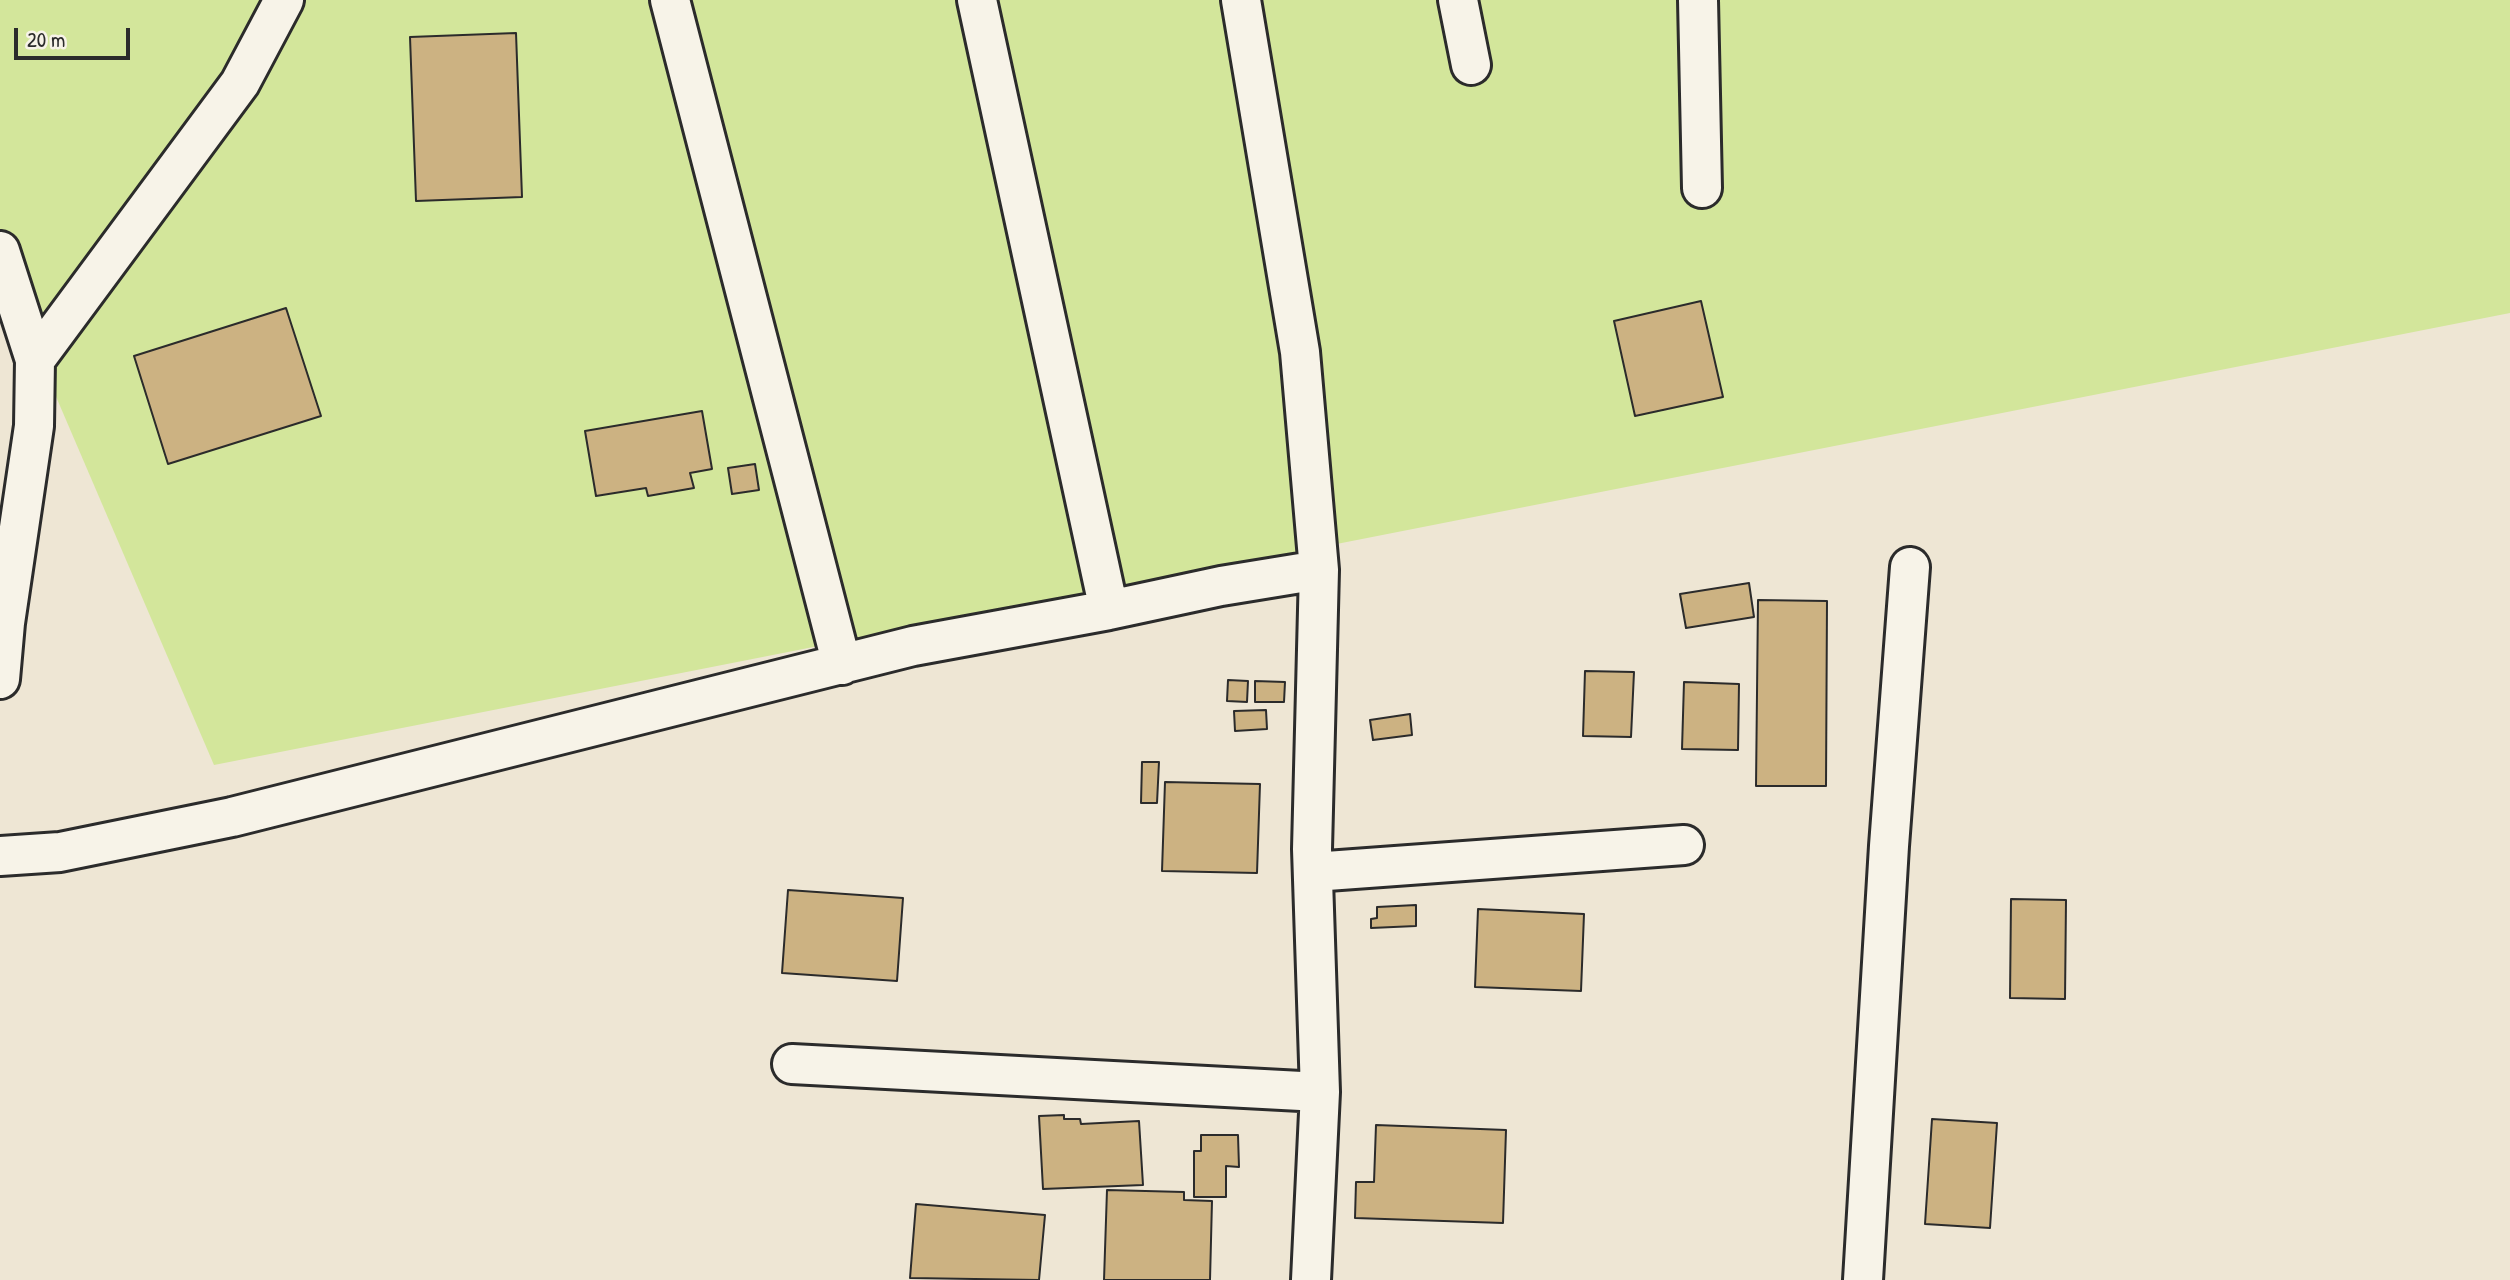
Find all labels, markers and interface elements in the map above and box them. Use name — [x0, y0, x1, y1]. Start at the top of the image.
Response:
scale bar — [18, 14, 133, 58]
text: 20 m — [27, 25, 65, 54]

